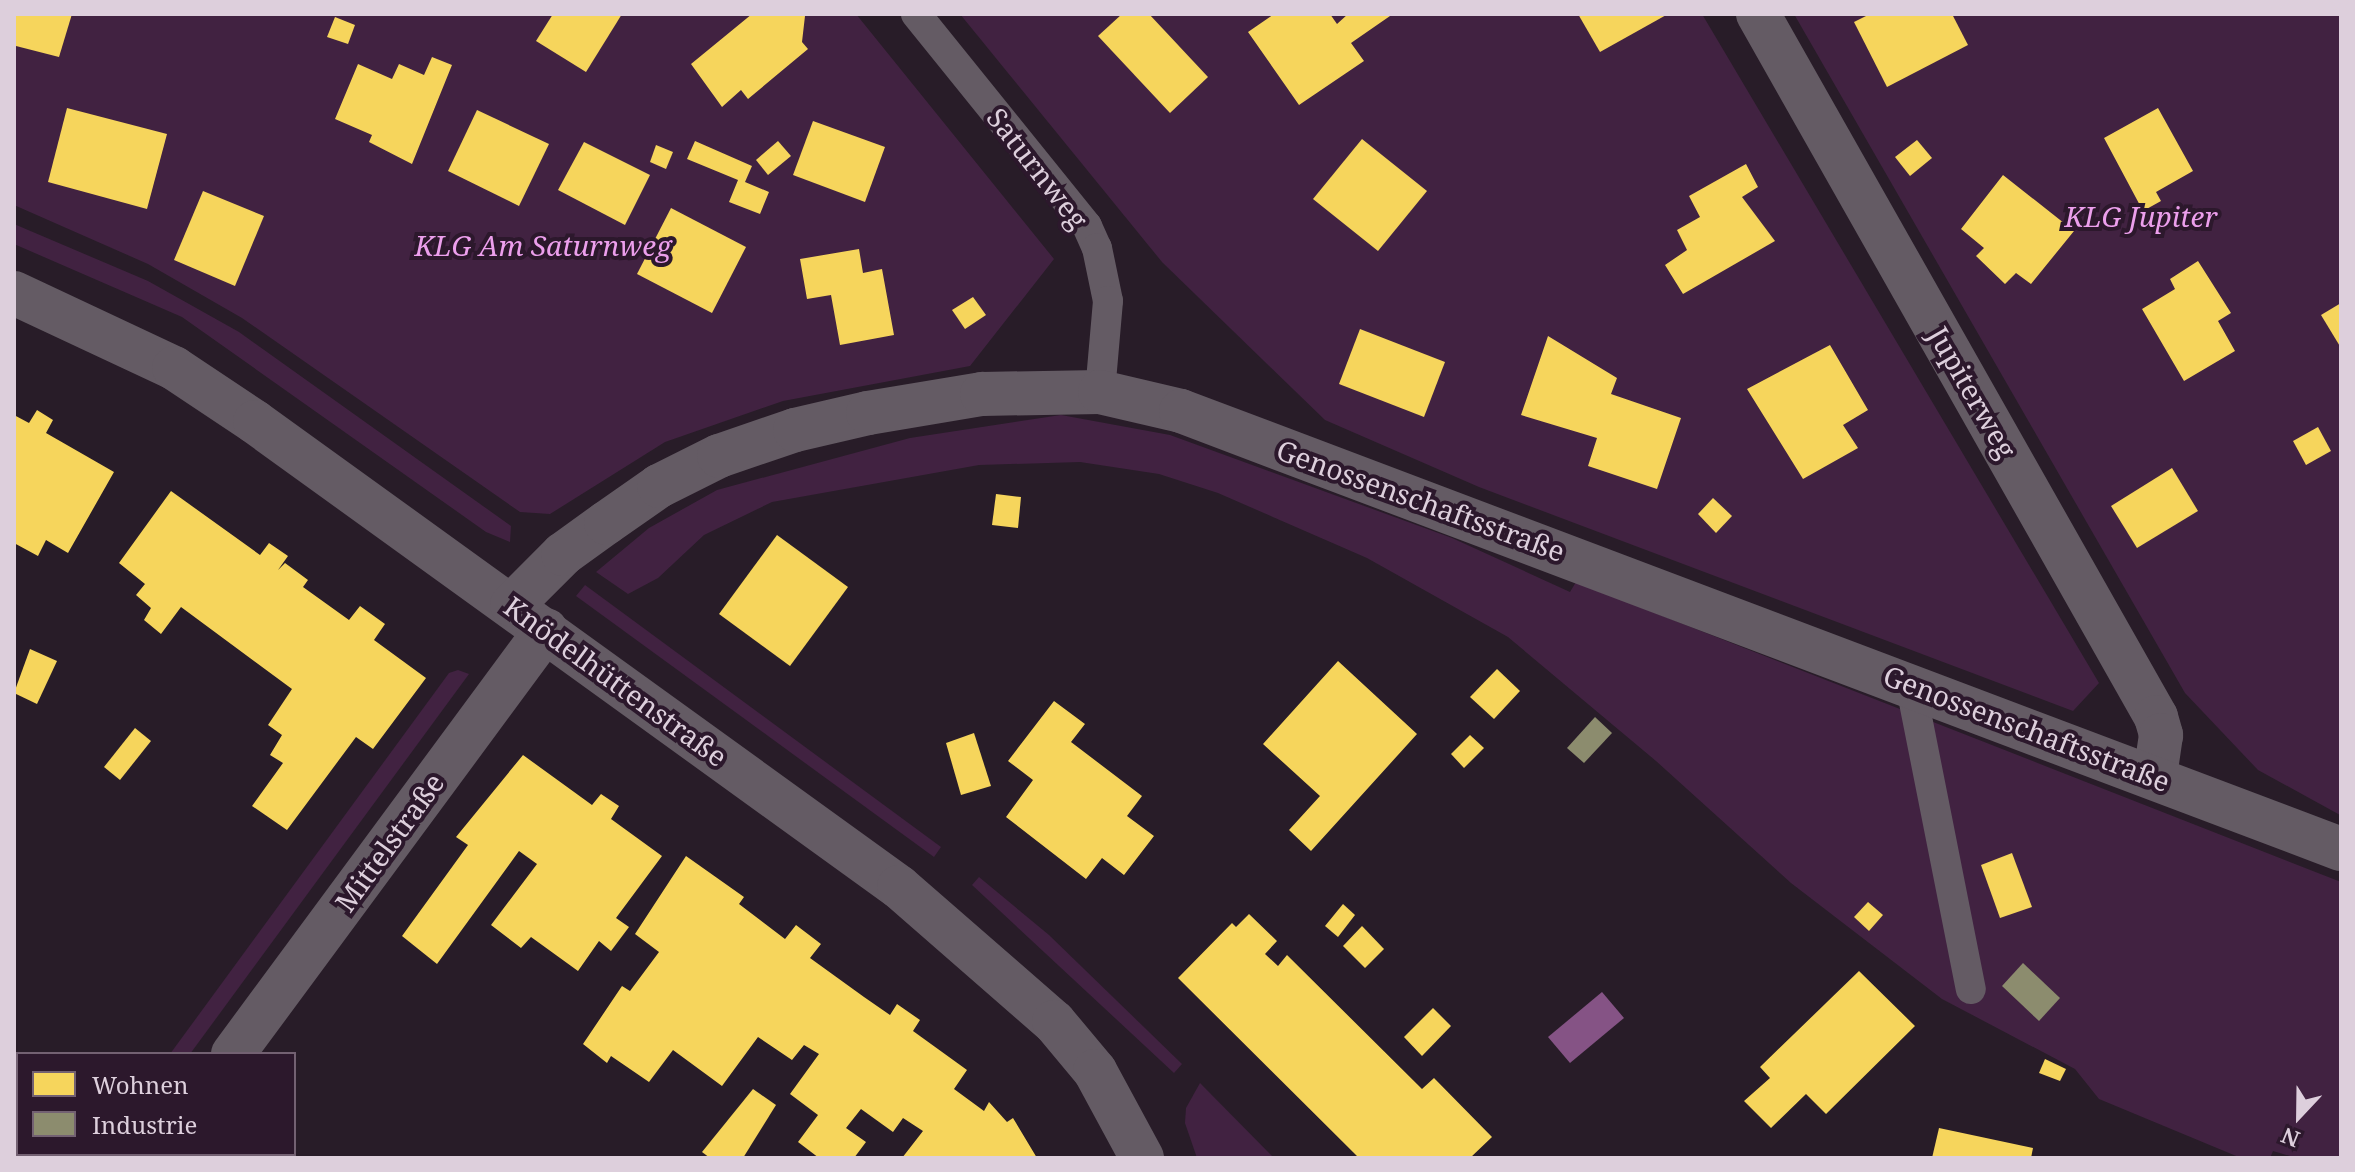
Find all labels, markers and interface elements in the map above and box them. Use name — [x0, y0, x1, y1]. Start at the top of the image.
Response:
street label: Saturnweg — [980, 101, 1096, 235]
park label: KLG Jupiter — [2065, 199, 2217, 233]
park label: KLG Am Saturnweg — [414, 228, 672, 262]
street label: Jupiterweg — [1922, 320, 2024, 464]
street label: Genossenschaftsstraße — [1272, 432, 1570, 568]
street label: Knödelhüttenstraße — [498, 589, 734, 773]
street label: Genossenschaftsstraße — [1879, 658, 2175, 798]
street label: Mittelstraße — [328, 766, 450, 918]
legend — [16, 1052, 296, 1156]
text: Wohnen — [92, 1068, 189, 1101]
north arrow — [2259, 1076, 2339, 1156]
text: Industrie — [92, 1108, 197, 1141]
text: N — [2276, 1121, 2304, 1155]

